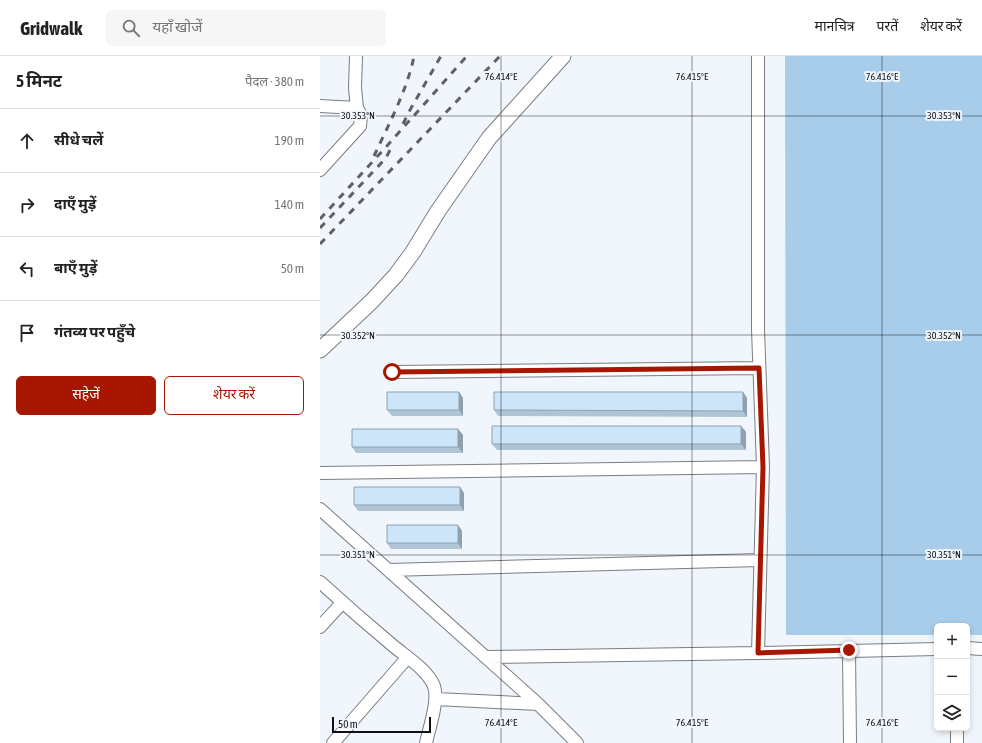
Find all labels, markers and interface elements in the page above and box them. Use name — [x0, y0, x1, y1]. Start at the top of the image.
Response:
search box — [106, 10, 386, 46]
text: Gridwalk — [20, 17, 82, 39]
icon: search — [120, 17, 142, 39]
text: यहाँ खोजें — [152, 18, 202, 35]
text: मानचित्र — [815, 18, 855, 34]
text: परतें — [877, 18, 898, 34]
text: शेयर करें — [920, 18, 962, 34]
text: 5 मिनट — [16, 71, 62, 91]
text: 76.414°E — [485, 71, 518, 82]
text: 76.415°E — [676, 71, 709, 82]
text: 76.416°E — [866, 71, 899, 82]
text: पैदल · 380 m — [245, 74, 304, 89]
text: 30.353°N — [341, 110, 375, 121]
text: 30.353°N — [927, 110, 961, 121]
icon: ahead — [16, 130, 38, 152]
text: सीधे चलें — [54, 131, 103, 148]
text: 190 m — [275, 133, 304, 148]
icon: right — [16, 194, 38, 216]
text: दाएँ मुड़ें — [54, 195, 96, 212]
text: 140 m — [275, 197, 304, 212]
icon: left — [16, 258, 38, 280]
text: बाएँ मुड़ें — [54, 259, 97, 276]
text: 50 m — [281, 261, 304, 276]
icon: arrive — [16, 322, 38, 344]
text: गंतव्य पर पहुँचे — [54, 323, 135, 340]
text: 30.352°N — [341, 330, 375, 341]
text: 30.352°N — [927, 330, 961, 341]
route start — [383, 363, 401, 381]
button: सहेजें — [16, 376, 156, 415]
button: शेयर करें — [164, 376, 304, 415]
text: 30.351°N — [341, 549, 375, 560]
text: 30.351°N — [927, 549, 961, 560]
map controls — [934, 623, 970, 731]
button: + — [934, 623, 970, 659]
route end — [840, 641, 858, 659]
button: − — [934, 659, 970, 695]
button: layers — [934, 695, 970, 731]
scale bar — [332, 715, 431, 734]
text: 76.414°E — [485, 717, 518, 728]
text: 76.415°E — [676, 717, 709, 728]
text: 76.416°E — [866, 717, 899, 728]
text: 50 m — [338, 718, 358, 730]

